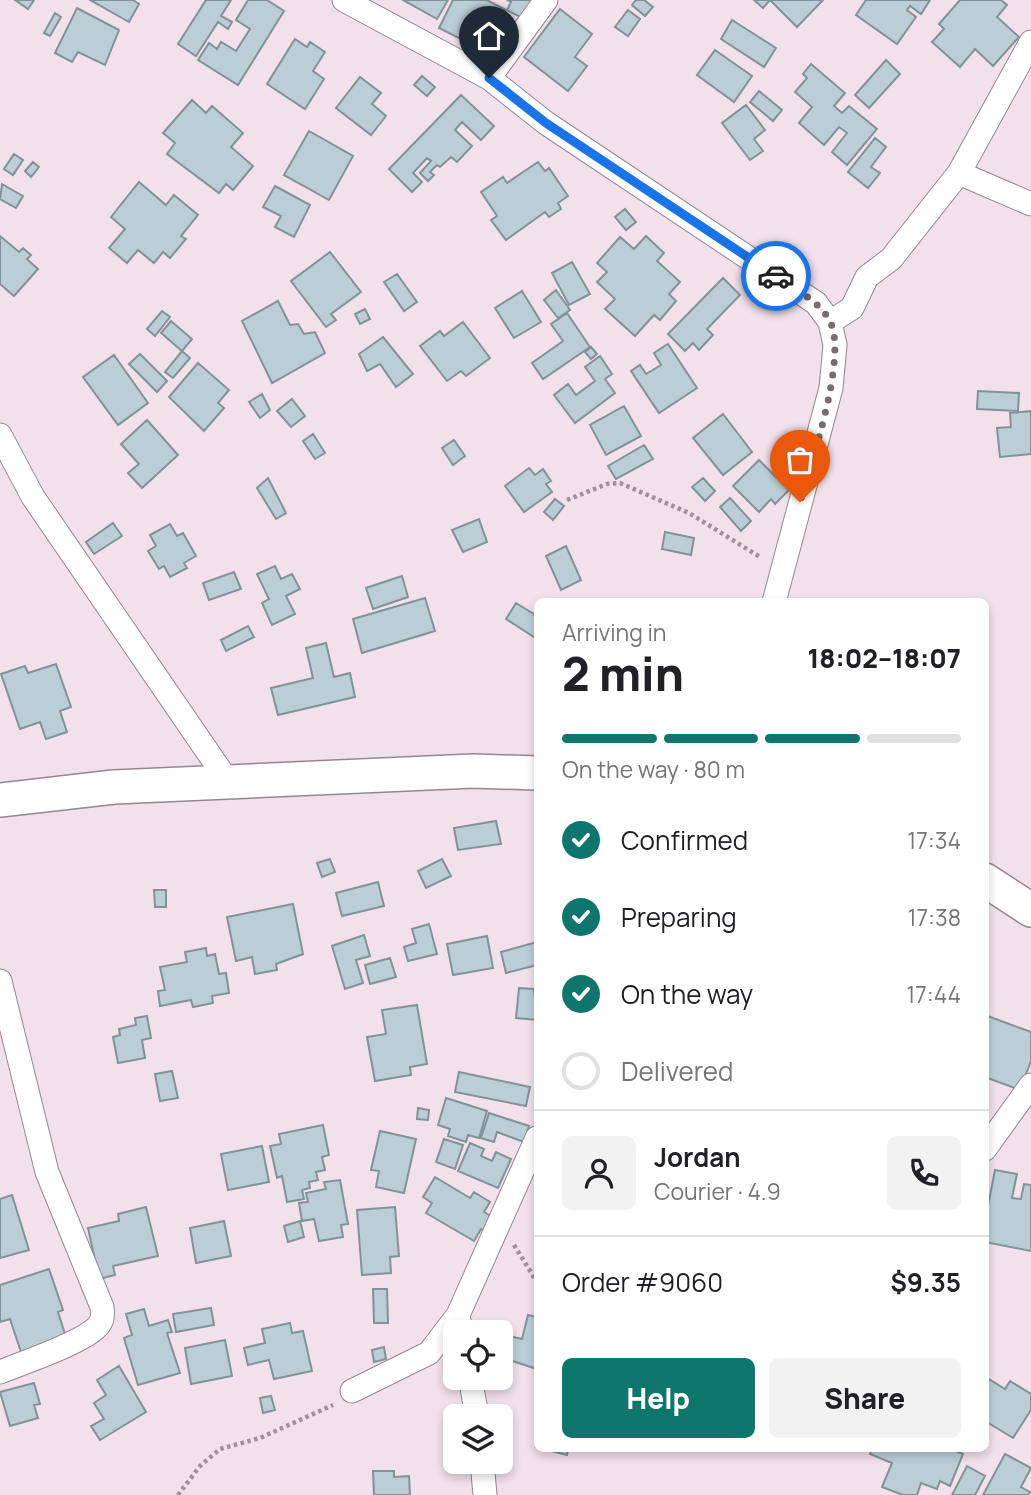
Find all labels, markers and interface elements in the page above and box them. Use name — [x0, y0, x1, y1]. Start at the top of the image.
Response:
pin — [459, 6, 519, 78]
icon: home — [470, 17, 508, 55]
courier — [741, 241, 811, 311]
icon: car — [757, 257, 795, 295]
pin — [770, 430, 830, 502]
icon: bag — [781, 441, 819, 479]
text: Arriving in — [562, 616, 667, 648]
text: 18:02–18:07 — [807, 640, 961, 676]
text: 2 min — [562, 642, 684, 705]
text: On the way · 80 m — [562, 753, 745, 785]
icon: check — [562, 821, 600, 859]
text: Confirmed — [621, 822, 748, 858]
text: 17:34 — [907, 824, 961, 856]
icon: check — [562, 898, 600, 936]
text: Preparing — [621, 899, 737, 935]
text: 17:38 — [908, 901, 961, 933]
icon: check — [562, 975, 600, 1013]
text: On the way — [621, 976, 753, 1012]
text: 17:44 — [906, 978, 961, 1010]
text: Delivered — [621, 1053, 733, 1089]
button: person — [562, 1136, 636, 1210]
button: phone — [887, 1136, 961, 1210]
text: Jordan — [654, 1139, 740, 1175]
text: Courier · 4.9 — [654, 1175, 781, 1207]
text: Order #9060 — [562, 1264, 723, 1300]
text: $9.35 — [890, 1264, 961, 1300]
map controls — [443, 1320, 513, 1474]
button: locate — [443, 1320, 513, 1390]
button: Help — [562, 1358, 755, 1438]
button: Share — [769, 1358, 961, 1438]
button: layers — [443, 1404, 513, 1474]

